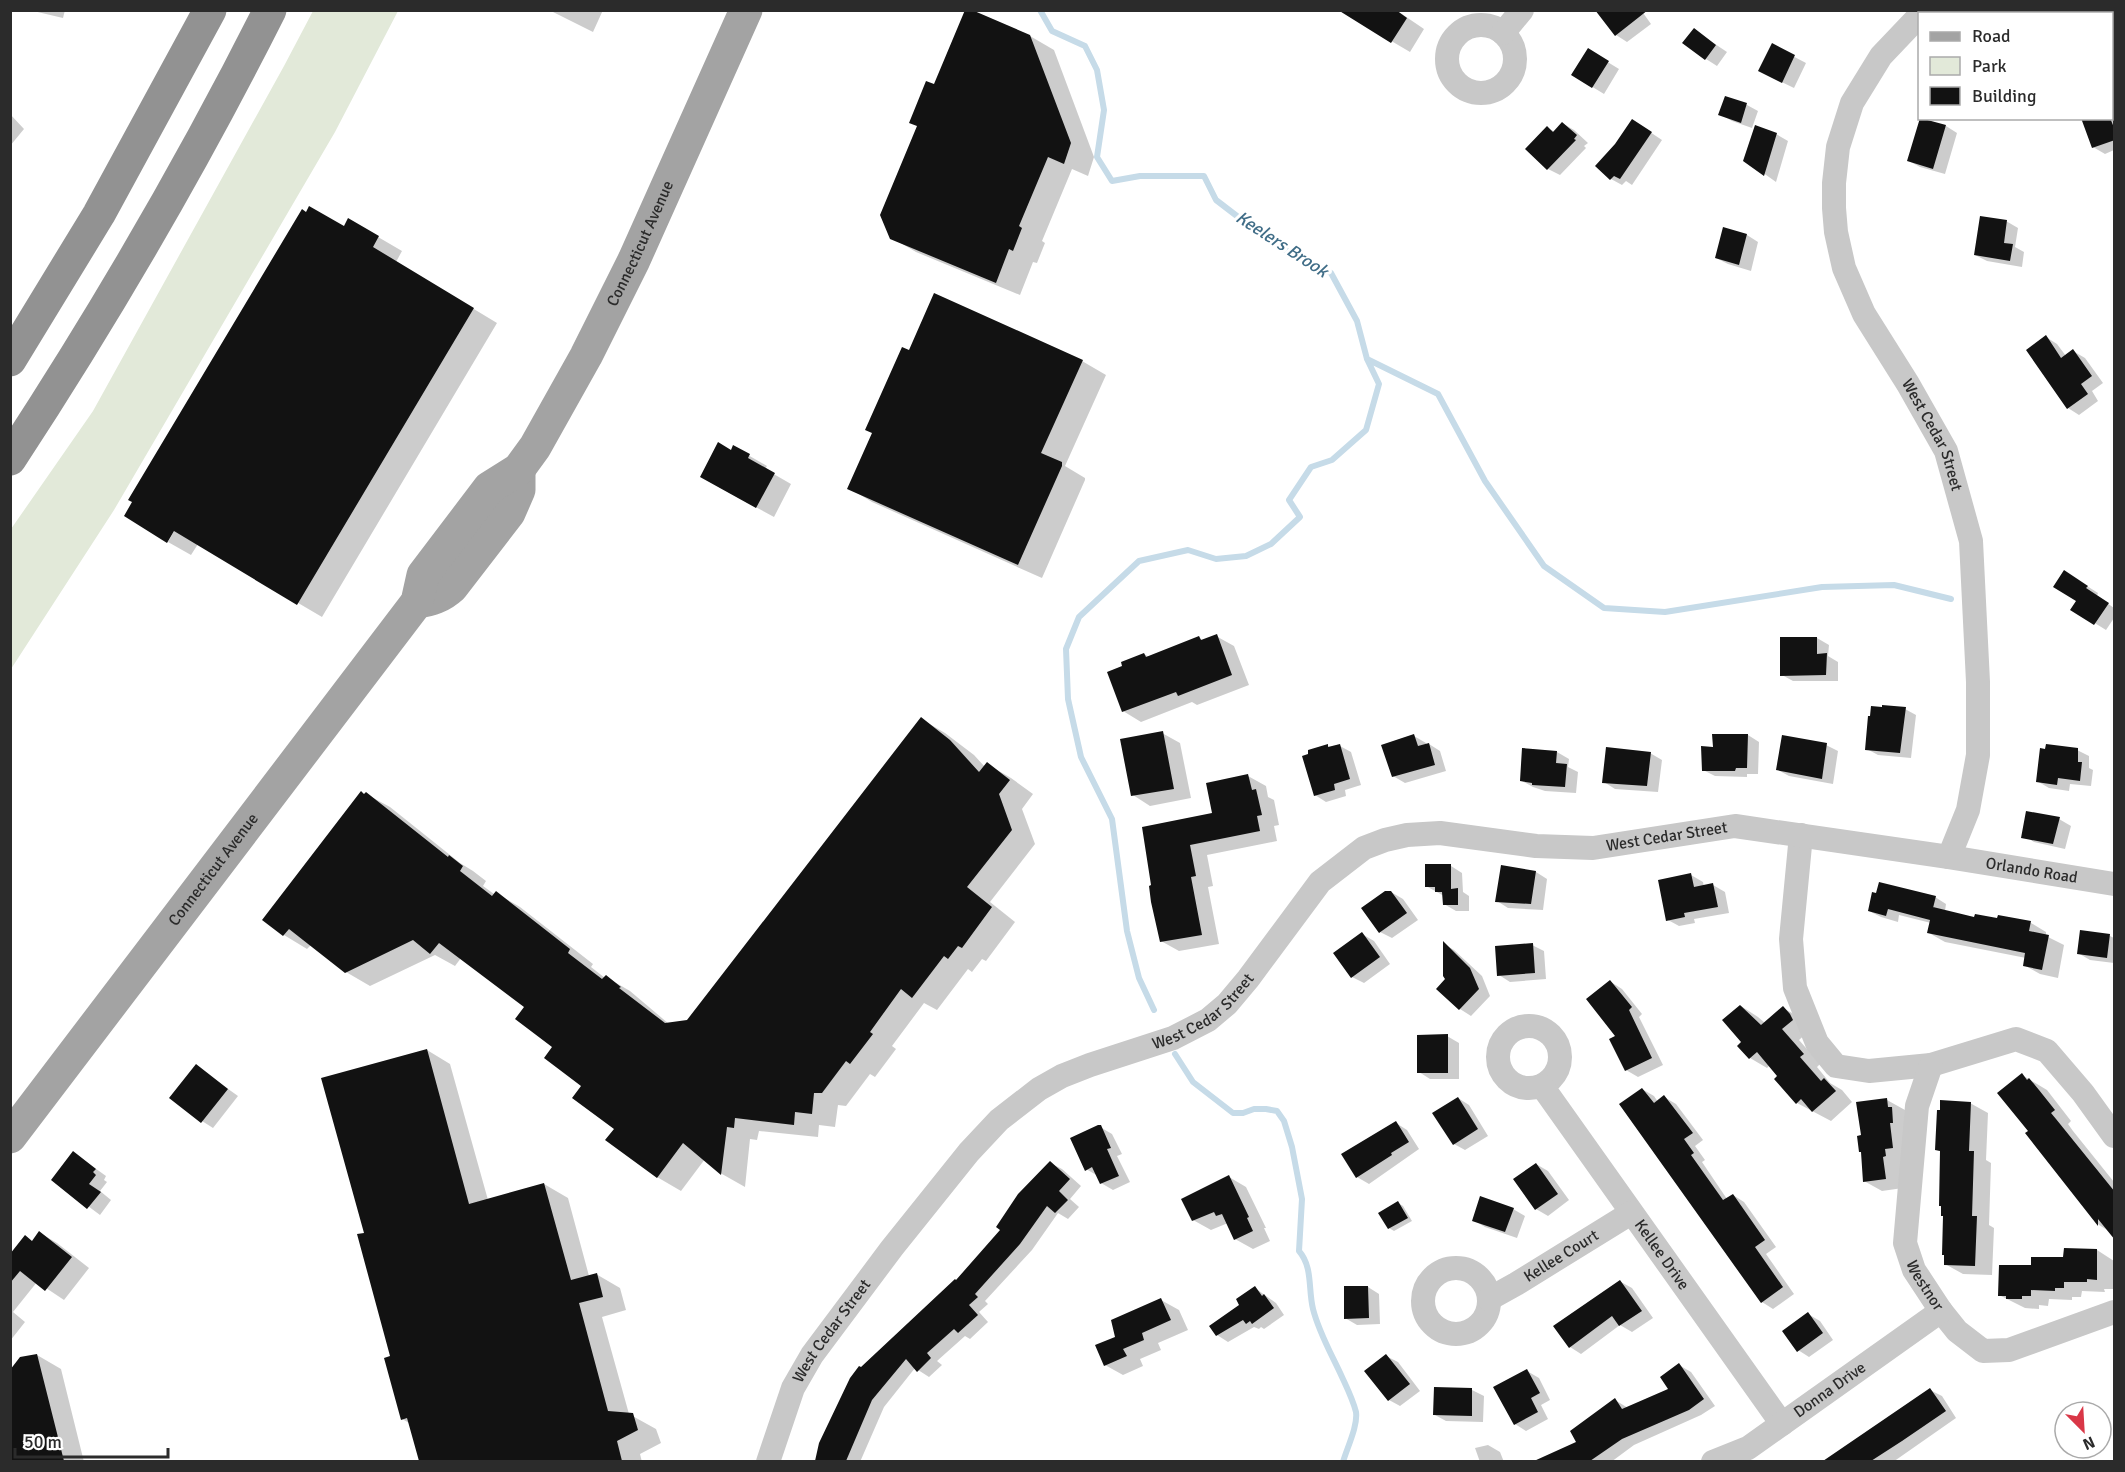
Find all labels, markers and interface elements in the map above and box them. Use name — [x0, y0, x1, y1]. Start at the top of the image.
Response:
legend — [1918, 12, 2113, 120]
text: Road — [1972, 25, 2011, 47]
text: Park — [1972, 55, 2007, 77]
text: Building — [1972, 85, 2036, 107]
street label: Connecticut Avenue — [602, 178, 678, 310]
water label: Keelers Brook — [1232, 206, 1334, 283]
street label: West Cedar Street — [1897, 375, 1967, 494]
street label: Connecticut Avenue — [164, 809, 263, 930]
street label: West Cedar Street — [1605, 817, 1729, 856]
street label: Orlando Road — [1984, 853, 2079, 888]
street label: West Cedar Street — [1150, 969, 1259, 1054]
street label: Kellee Drive — [1630, 1216, 1694, 1294]
street label: Kellee Court — [1520, 1225, 1603, 1287]
street label: Westnor — [1901, 1258, 1948, 1315]
street label: West Cedar Street — [788, 1275, 875, 1386]
street label: Donna Drive — [1790, 1358, 1870, 1422]
north arrow — [2053, 1400, 2113, 1460]
scale bar — [15, 1421, 168, 1459]
text: 50 m — [24, 1431, 62, 1453]
text: N — [2080, 1431, 2098, 1454]

